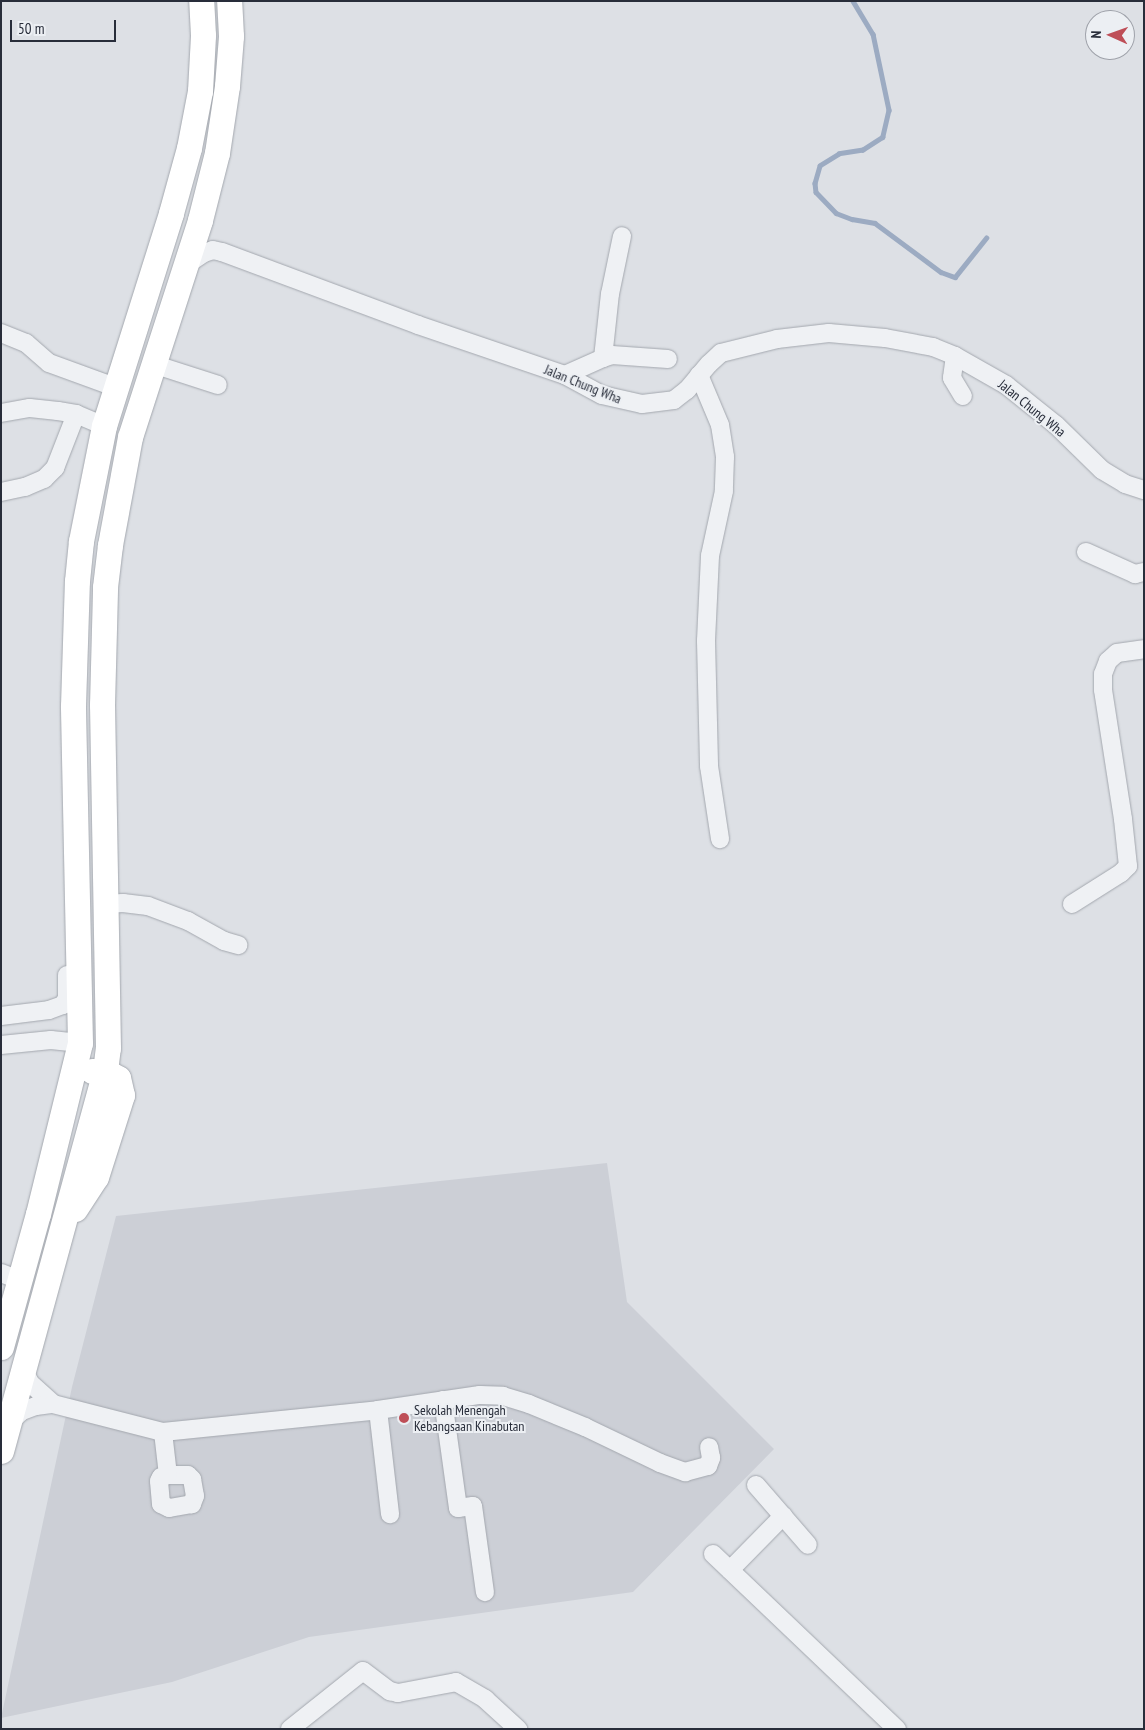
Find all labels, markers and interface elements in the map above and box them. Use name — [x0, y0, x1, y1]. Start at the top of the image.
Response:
scale bar — [12, 10, 119, 42]
north arrow — [1085, 10, 1135, 60]
text: 50 m — [18, 19, 44, 38]
text: N — [1087, 30, 1105, 39]
street label: Jalan Chung Wha — [542, 361, 624, 407]
street label: Jalan Chung Wha — [995, 376, 1069, 440]
place label: Sekolah Menengah Kebangsaan Kinabutan — [414, 1402, 524, 1434]
marker: Sekolah Menengah Kebangsaan Kinabutan — [398, 1412, 410, 1424]

